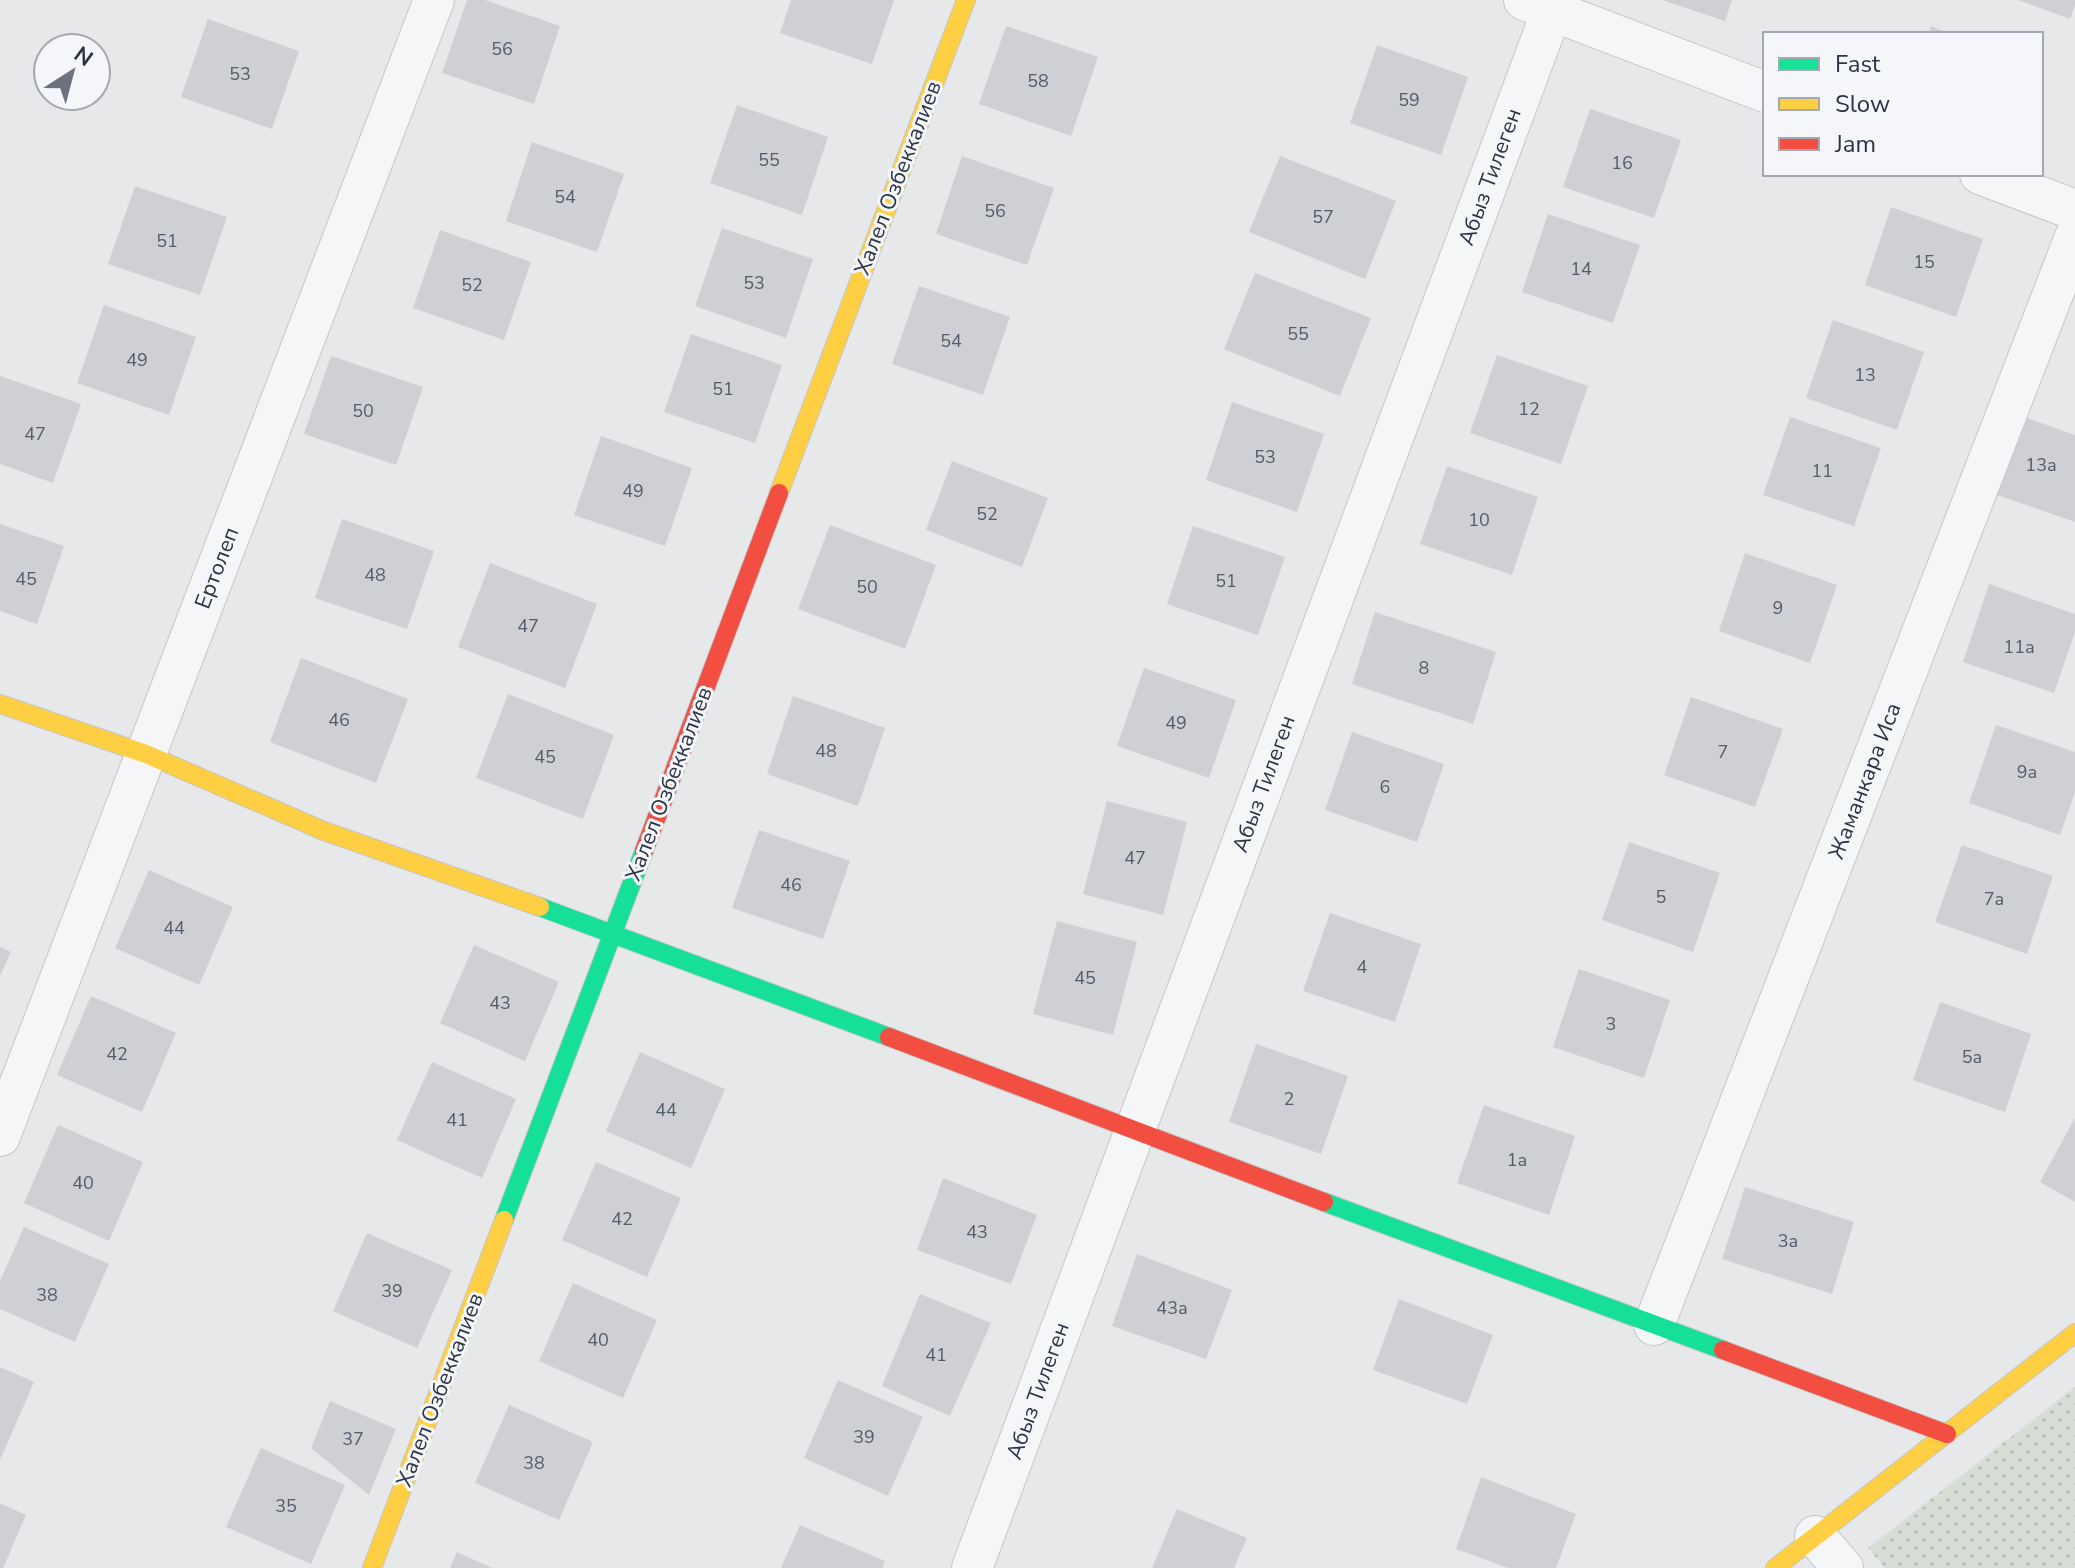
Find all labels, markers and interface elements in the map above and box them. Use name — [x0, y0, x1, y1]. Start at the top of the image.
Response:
north arrow — [32, 32, 112, 112]
legend — [1763, 32, 2043, 176]
house number: 56 — [491, 37, 513, 61]
text: N — [68, 40, 99, 74]
text: Fast — [1835, 48, 1881, 80]
house number: 53 — [229, 62, 251, 86]
house number: 58 — [1027, 69, 1049, 93]
street label: Халел Озбеккалиев — [847, 77, 949, 279]
house number: 59 — [1398, 88, 1420, 112]
text: Slow — [1835, 88, 1890, 120]
street label: Абыз Тилеген — [1451, 104, 1529, 250]
text: Jam — [1834, 128, 1876, 160]
house number: 55 — [758, 148, 780, 172]
house number: 16 — [1611, 151, 1633, 175]
house number: 54 — [554, 185, 576, 209]
house number: 56 — [984, 199, 1006, 223]
house number: 57 — [1312, 205, 1334, 229]
house number: 51 — [156, 229, 178, 253]
house number: 15 — [1913, 250, 1935, 274]
house number: 14 — [1570, 257, 1592, 281]
house number: 53 — [743, 271, 765, 295]
house number: 52 — [461, 273, 483, 297]
house number: 55 — [1287, 322, 1309, 346]
house number: 54 — [940, 329, 962, 353]
house number: 49 — [126, 348, 148, 372]
house number: 13 — [1854, 363, 1876, 387]
house number: 51 — [712, 377, 734, 401]
house number: 12 — [1518, 397, 1540, 421]
house number: 50 — [352, 399, 374, 423]
house number: 47 — [24, 422, 46, 446]
house number: 53 — [1254, 445, 1276, 469]
house number: 13а — [2025, 453, 2057, 477]
house number: 11 — [1811, 459, 1833, 483]
house number: 49 — [622, 479, 644, 503]
house number: 52 — [976, 502, 998, 526]
house number: 10 — [1468, 508, 1490, 532]
street label: Ертолеп — [188, 523, 246, 613]
house number: 48 — [364, 563, 386, 587]
house number: 45 — [15, 567, 37, 591]
house number: 51 — [1215, 569, 1237, 593]
house number: 50 — [856, 575, 878, 599]
house number: 9 — [1773, 596, 1783, 620]
house number: 47 — [517, 614, 539, 638]
house number: 11а — [2003, 635, 2035, 659]
house number: 8 — [1419, 656, 1429, 680]
street label: Халел Озбеккалиев — [618, 683, 720, 885]
street label: Жаманкара Иса — [1821, 699, 1909, 863]
house number: 46 — [328, 708, 350, 732]
house number: 49 — [1165, 711, 1187, 735]
street label: Абыз Тилеген — [1225, 711, 1303, 857]
house number: 48 — [815, 739, 837, 763]
house number: 7 — [1718, 740, 1728, 764]
house number: 45 — [534, 745, 556, 769]
house number: 9а — [2017, 760, 2037, 784]
house number: 6 — [1380, 775, 1390, 799]
house number: 47 — [1124, 846, 1146, 870]
house number: 46 — [780, 873, 802, 897]
house number: 5 — [1656, 885, 1666, 909]
house number: 7а — [1984, 887, 2004, 911]
house number: 44 — [163, 916, 185, 940]
house number: 4 — [1357, 955, 1368, 979]
house number: 45 — [1074, 966, 1096, 990]
house number: 43 — [489, 991, 511, 1015]
house number: 3 — [1606, 1012, 1616, 1036]
house number: 42 — [106, 1042, 128, 1066]
house number: 5а — [1962, 1045, 1982, 1069]
house number: 2 — [1284, 1087, 1294, 1111]
house number: 44 — [655, 1098, 677, 1122]
house number: 41 — [446, 1108, 468, 1132]
house number: 1а — [1507, 1148, 1527, 1172]
house number: 40 — [72, 1171, 94, 1195]
house number: 42 — [611, 1207, 633, 1231]
house number: 43 — [966, 1220, 988, 1244]
house number: 3а — [1778, 1229, 1798, 1253]
house number: 39 — [381, 1279, 403, 1303]
house number: 38 — [36, 1283, 58, 1307]
street label: Халел Озбеккалиев — [389, 1289, 491, 1491]
house number: 43а — [1156, 1296, 1188, 1320]
street label: Абыз Тилеген — [999, 1318, 1077, 1464]
house number: 40 — [587, 1328, 609, 1352]
house number: 41 — [925, 1343, 947, 1367]
house number: 39 — [853, 1425, 875, 1449]
house number: 37 — [342, 1427, 364, 1451]
house number: 38 — [523, 1451, 545, 1475]
house number: 35 — [275, 1494, 297, 1518]

